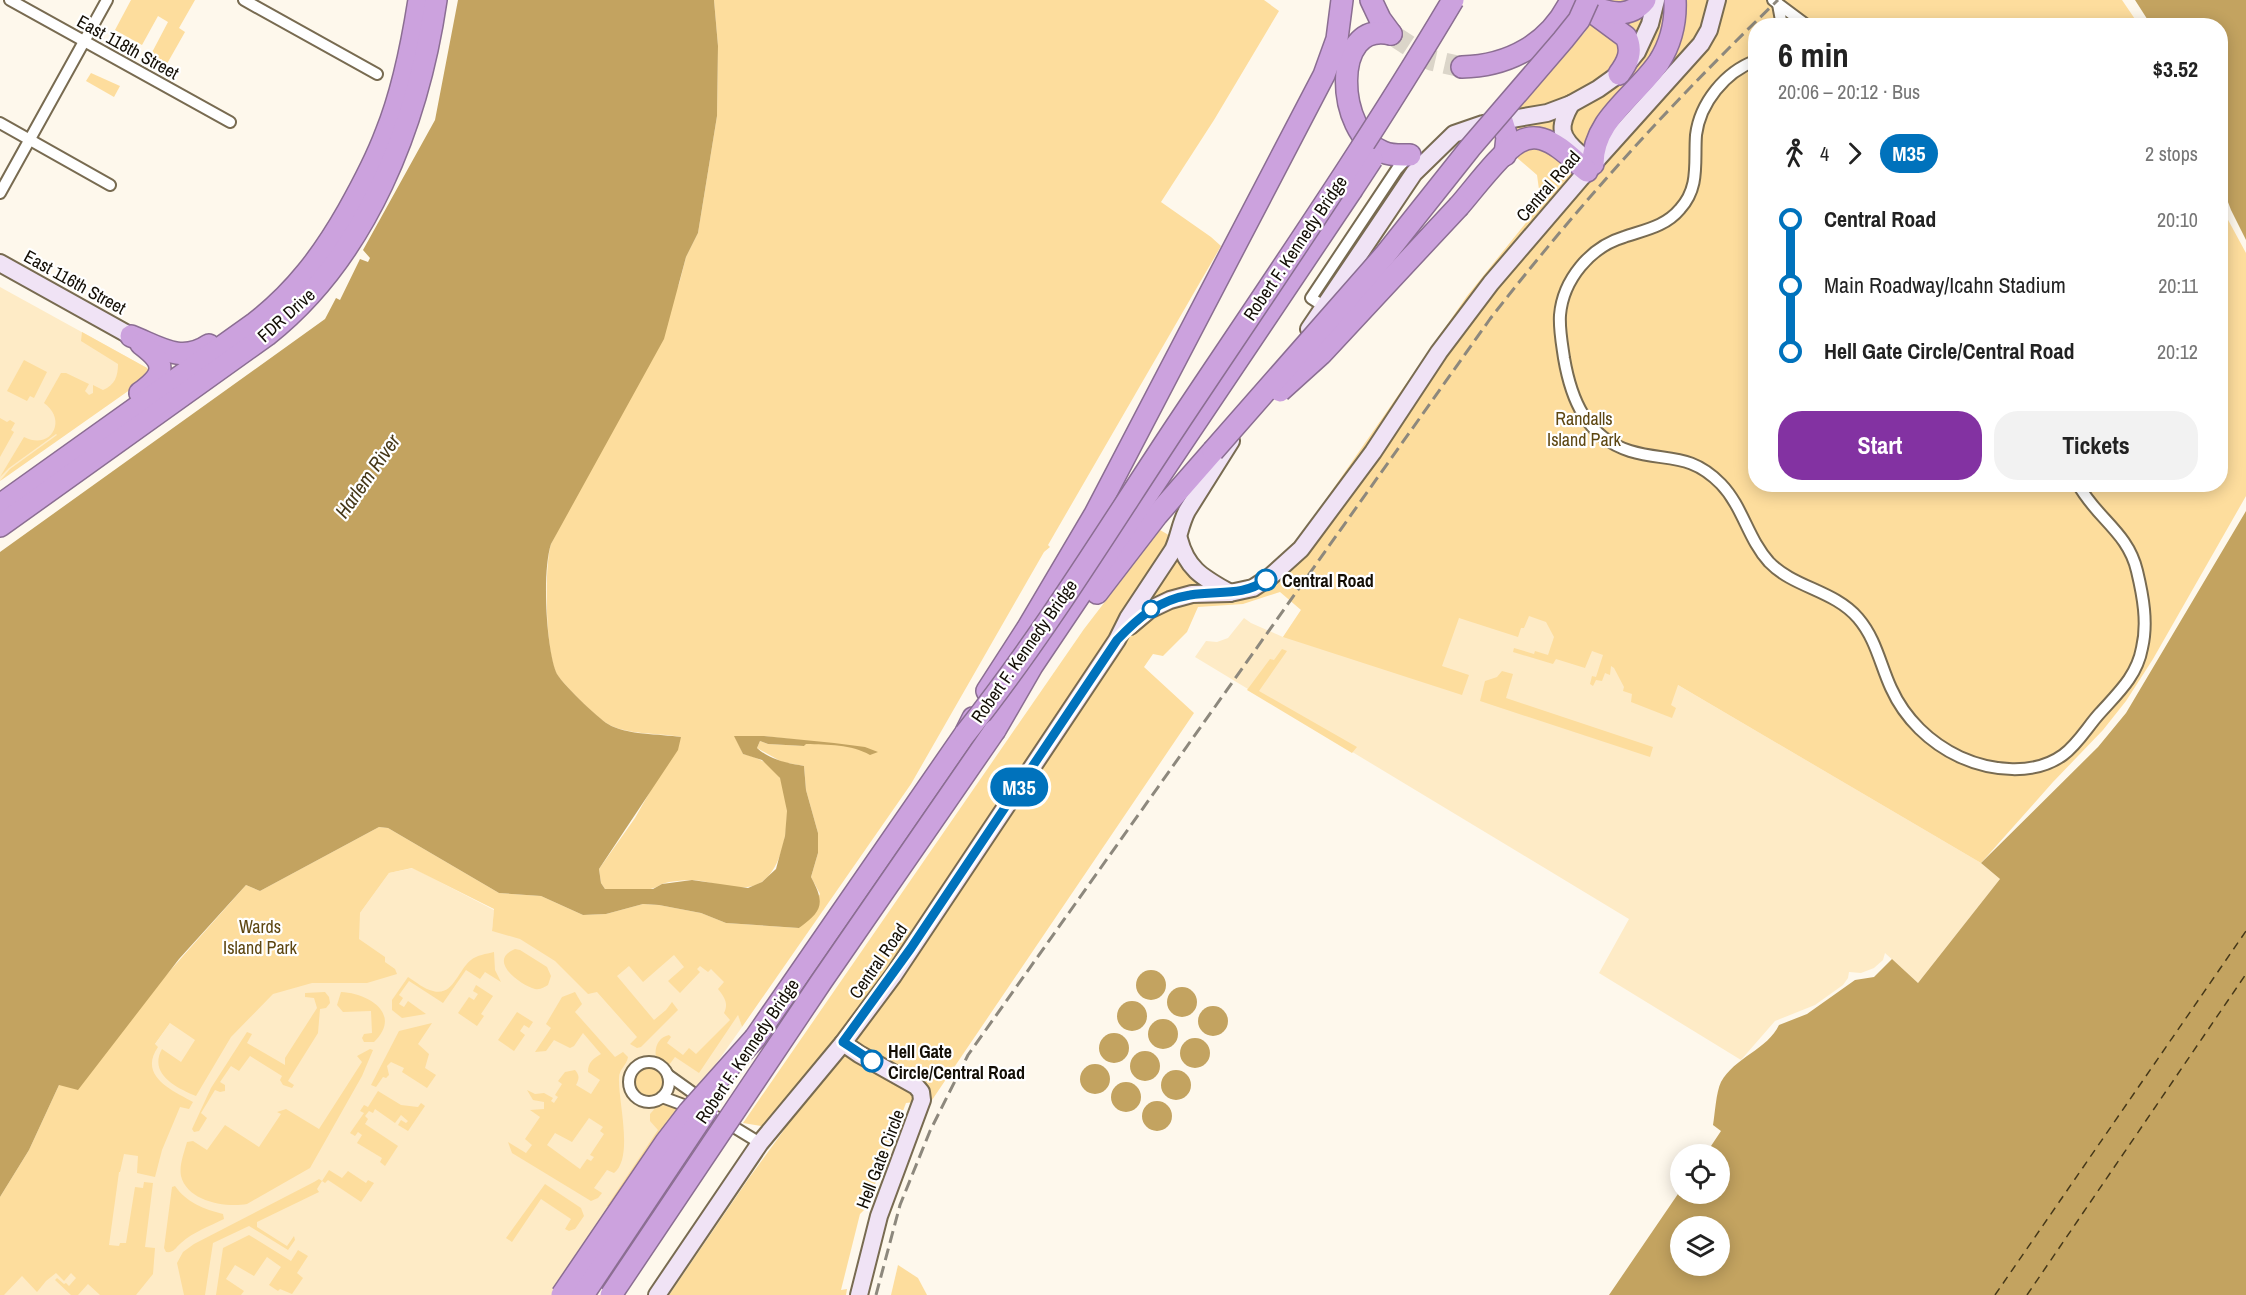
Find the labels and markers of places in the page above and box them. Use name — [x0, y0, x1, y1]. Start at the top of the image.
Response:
place label: Central Road — [1282, 568, 1374, 593]
marker: Central Road — [1255, 569, 1277, 591]
unlabelled marker — [1142, 600, 1160, 618]
place label: Hell Gate Circle/Central Road — [888, 1039, 1025, 1085]
marker: Hell Gate Circle/Central Road — [861, 1050, 883, 1072]

